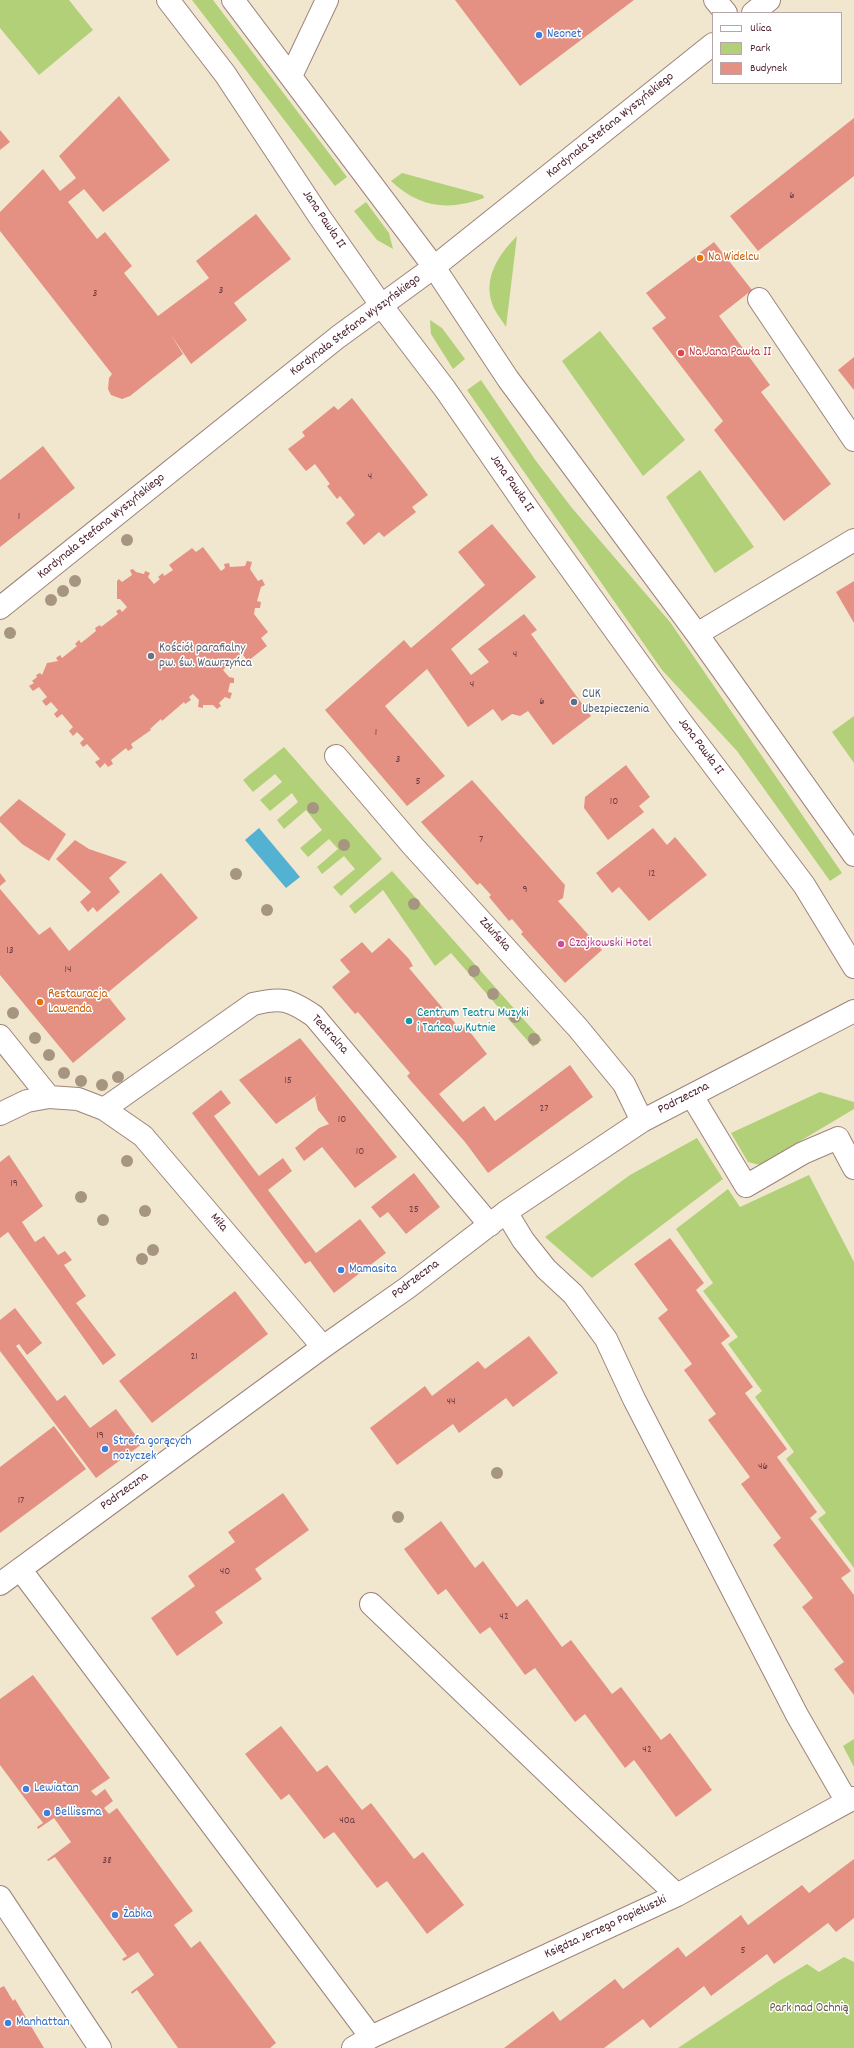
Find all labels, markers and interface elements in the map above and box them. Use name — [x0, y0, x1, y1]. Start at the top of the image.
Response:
legend — [712, 12, 842, 84]
text: Ulica — [750, 20, 771, 37]
place label: Neonet — [547, 27, 581, 43]
marker: Neonet — [534, 30, 544, 40]
text: Park — [750, 40, 770, 57]
text: Budynek — [750, 60, 787, 77]
street label: Kardynała Stefana Wyszyńskiego — [544, 70, 678, 182]
street label: Jana Pawła II — [298, 188, 348, 252]
house number: 6 — [789, 189, 795, 203]
place label: Na Widelcu — [708, 250, 759, 266]
marker: Na Widelcu — [695, 253, 705, 263]
street label: Kardynała Stefana Wyszyńskiego — [288, 272, 424, 380]
house number: 3 — [219, 284, 223, 298]
house number: 3 — [93, 287, 97, 301]
place label: Na Jana Pawła II — [689, 345, 771, 361]
marker: Na Jana Pawła II — [676, 348, 686, 358]
street label: Jana Pawła II — [485, 452, 537, 516]
house number: 4 — [368, 470, 372, 484]
street label: Kardynała Stefana Wyszyńskiego — [35, 471, 169, 583]
house number: 1 — [18, 510, 20, 524]
place label: Kościół parafialny pw. św. Wawrzyńca — [159, 641, 252, 672]
house number: 4 — [513, 648, 517, 662]
marker: Kościół parafialny pw. św. Wawrzyńca — [146, 651, 156, 661]
house number: 4 — [470, 678, 474, 692]
place label: CUK Ubezpieczenia — [582, 687, 649, 718]
house number: 6 — [539, 695, 545, 709]
marker: CUK Ubezpieczenia — [569, 697, 579, 707]
street label: Jana Pawła II — [674, 716, 726, 778]
house number: 1 — [375, 726, 377, 740]
house number: 3 — [396, 753, 400, 767]
house number: 5 — [415, 775, 421, 789]
house number: 10 — [610, 795, 618, 809]
house number: 7 — [479, 833, 483, 847]
house number: 12 — [648, 867, 656, 881]
house number: 9 — [522, 883, 528, 897]
street label: Zduńska — [475, 915, 513, 955]
place label: Czajkowski Hotel — [569, 936, 652, 952]
marker: Czajkowski Hotel — [556, 939, 566, 949]
house number: 13 — [6, 944, 14, 958]
house number: 14 — [65, 963, 71, 977]
place label: Restauracja Lawenda — [48, 987, 108, 1018]
marker: Restauracja Lawenda — [35, 997, 45, 1007]
place label: Centrum Teatru Muzyki i Tańca w Kutnie — [417, 1006, 529, 1037]
street label: Teatralna — [307, 1012, 351, 1058]
marker: Centrum Teatru Muzyki i Tańca w Kutnie — [404, 1016, 414, 1026]
house number: 15 — [284, 1074, 292, 1088]
street label: Podrzeczna — [656, 1079, 712, 1119]
house number: 27 — [539, 1102, 549, 1116]
house number: 10 — [338, 1113, 346, 1127]
house number: 10 — [356, 1145, 364, 1159]
house number: 19 — [10, 1177, 18, 1191]
house number: 25 — [409, 1203, 419, 1217]
street label: Miła — [206, 1211, 230, 1235]
street label: Podrzeczna — [389, 1257, 443, 1303]
place label: Mamasita — [349, 1262, 396, 1278]
marker: Mamasita — [336, 1265, 346, 1275]
house number: 21 — [190, 1350, 198, 1364]
house number: 44 — [446, 1395, 456, 1409]
house number: 19 — [96, 1429, 104, 1443]
place label: Strefa gorących nożyczek — [113, 1434, 191, 1465]
marker: Strefa gorących nożyczek — [100, 1444, 110, 1454]
house number: 46 — [758, 1460, 768, 1474]
street label: Podrzeczna — [98, 1469, 152, 1515]
house number: 17 — [18, 1494, 24, 1508]
house number: 40 — [220, 1565, 230, 1579]
house number: 42 — [499, 1610, 509, 1624]
house number: 42 — [642, 1743, 652, 1757]
place label: Lewiatan — [34, 1781, 79, 1797]
marker: Lewiatan — [21, 1784, 31, 1794]
place label: Bellissma — [55, 1805, 101, 1821]
marker: Bellissma — [42, 1808, 52, 1818]
house number: 40a — [339, 1814, 355, 1828]
house number: 38 — [102, 1854, 112, 1868]
street label: Księdza Jerzego Popiełuszki — [542, 1893, 670, 1963]
place label: Żabka — [123, 1907, 152, 1923]
marker: Żabka — [110, 1910, 120, 1920]
house number: 5 — [740, 1944, 746, 1958]
park label: Park nad Ochnią — [769, 2001, 849, 2017]
place label: Manhattan — [16, 2015, 69, 2031]
marker: Manhattan — [3, 2018, 13, 2028]

